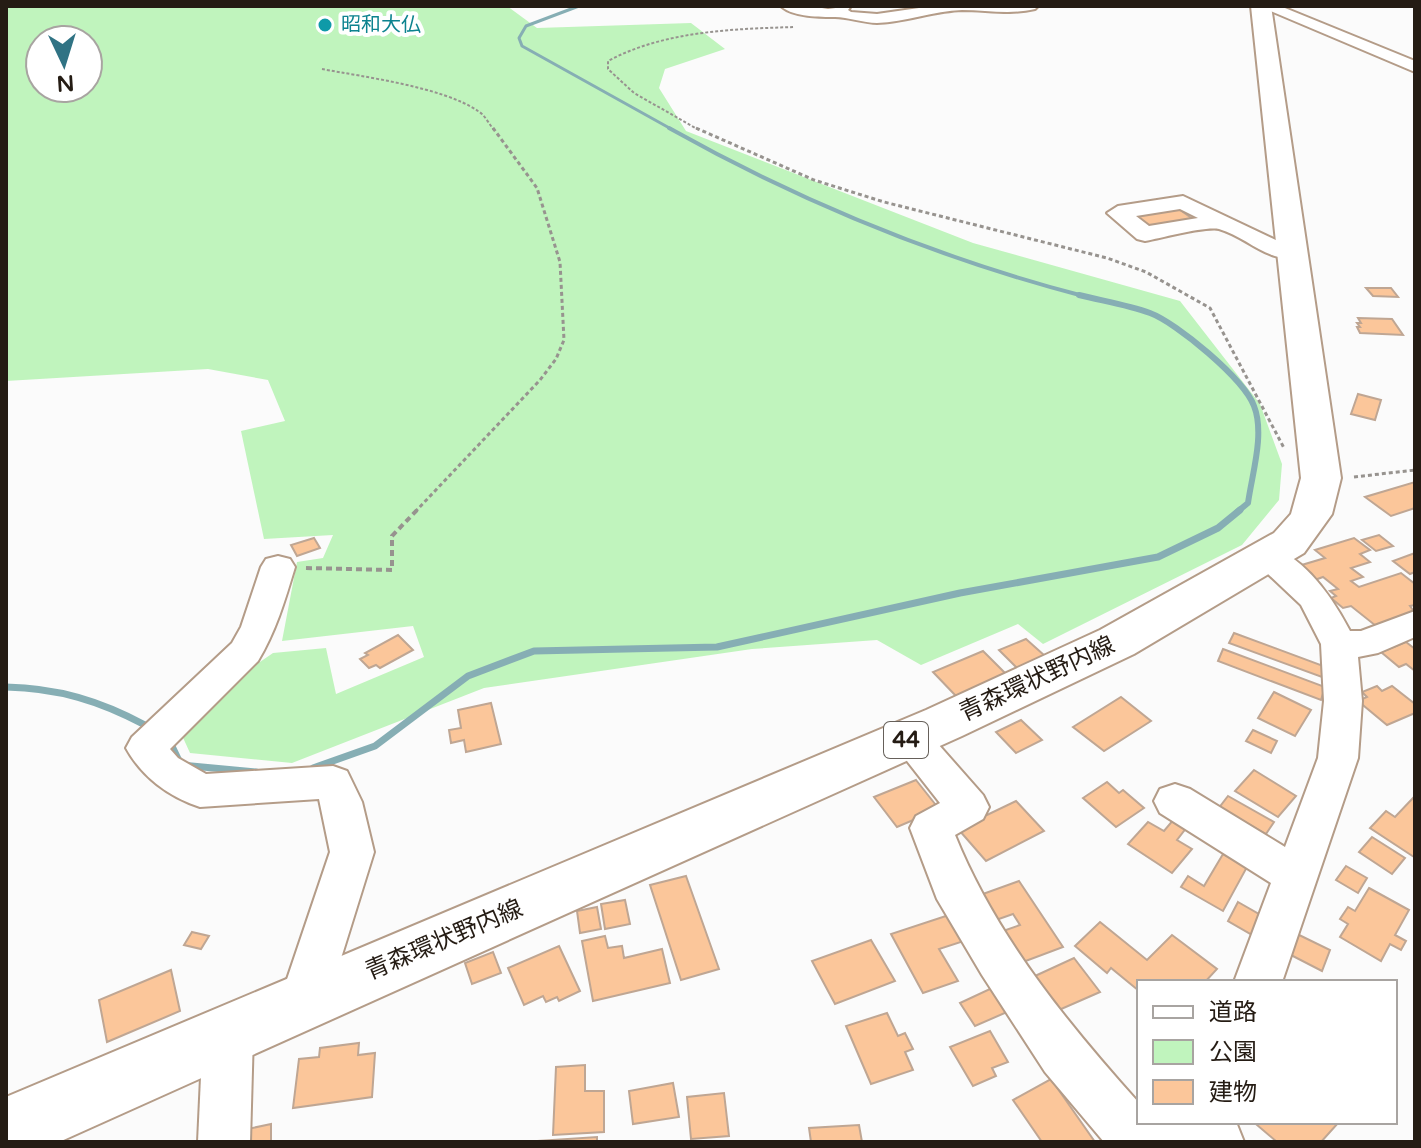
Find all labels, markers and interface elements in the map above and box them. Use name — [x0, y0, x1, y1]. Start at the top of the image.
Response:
place label: 昭和大仏 — [341, 13, 421, 37]
marker: 昭和大仏 — [316, 16, 334, 34]
north arrow — [24, 24, 104, 104]
text: N — [56, 69, 75, 97]
street label: 青森環状野内線 — [955, 630, 1119, 728]
road number: 44 — [884, 722, 928, 758]
street label: 青森環状野内線 — [361, 894, 527, 986]
legend — [1137, 980, 1397, 1124]
text: 道路 — [1209, 998, 1257, 1027]
text: 公園 — [1209, 1038, 1257, 1067]
text: 建物 — [1209, 1078, 1257, 1107]

